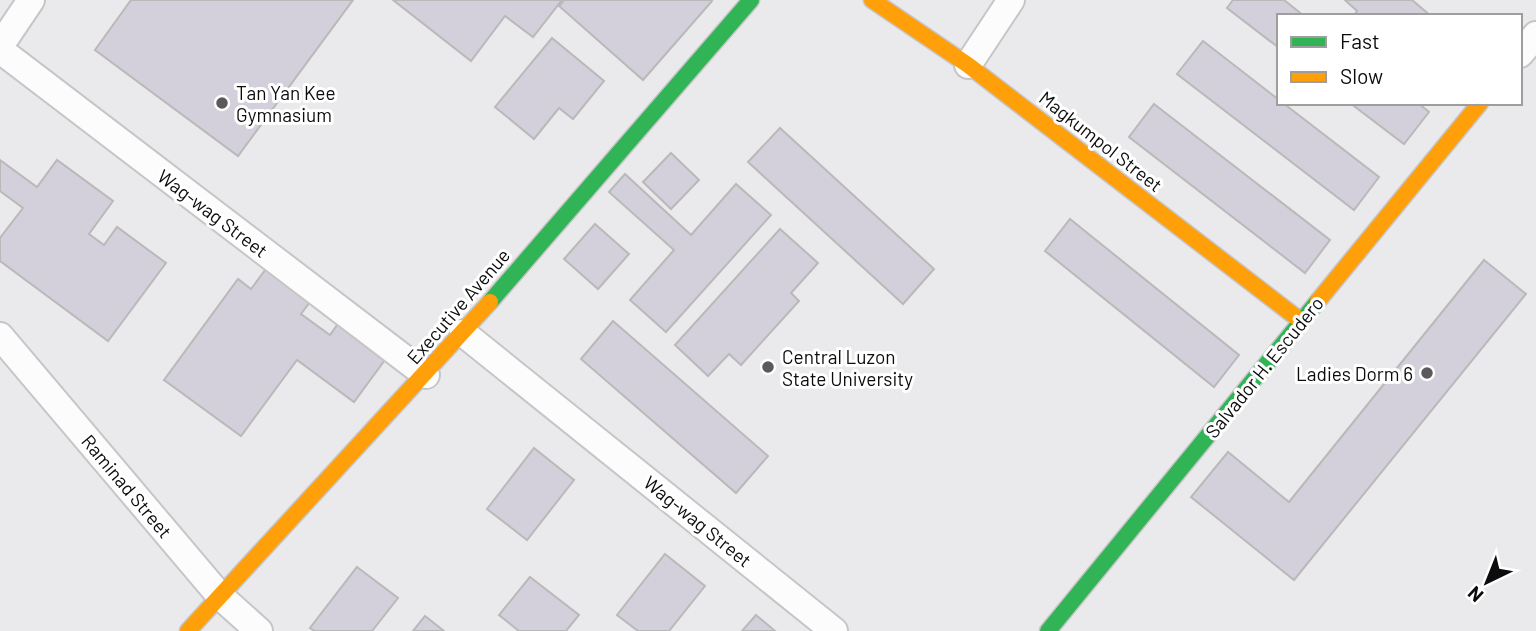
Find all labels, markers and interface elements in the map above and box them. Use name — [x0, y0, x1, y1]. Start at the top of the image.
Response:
legend — [1277, 14, 1522, 105]
text: Fast — [1340, 28, 1380, 53]
text: Slow — [1340, 63, 1383, 88]
place label: Tan Yan Kee Gymnasium — [236, 81, 336, 126]
street label: Magkumpol Street — [1035, 86, 1167, 196]
marker: Tan Yan Kee Gymnasium — [214, 95, 230, 111]
street label: Wag-wag Street — [153, 164, 273, 262]
street label: Executive Avenue — [402, 244, 514, 368]
street label: Salvador H. Escudero — [1200, 292, 1328, 442]
place label: Central Luzon State University — [782, 345, 913, 390]
marker: Central Luzon State University — [760, 359, 776, 375]
place label: Ladies Dorm 6 — [1296, 362, 1413, 385]
marker: Ladies Dorm 6 — [1419, 365, 1435, 381]
street label: Raminad Street — [77, 430, 177, 542]
street label: Wag-wag Street — [640, 471, 756, 571]
north arrow — [1452, 547, 1522, 617]
text: N — [1463, 582, 1488, 608]

